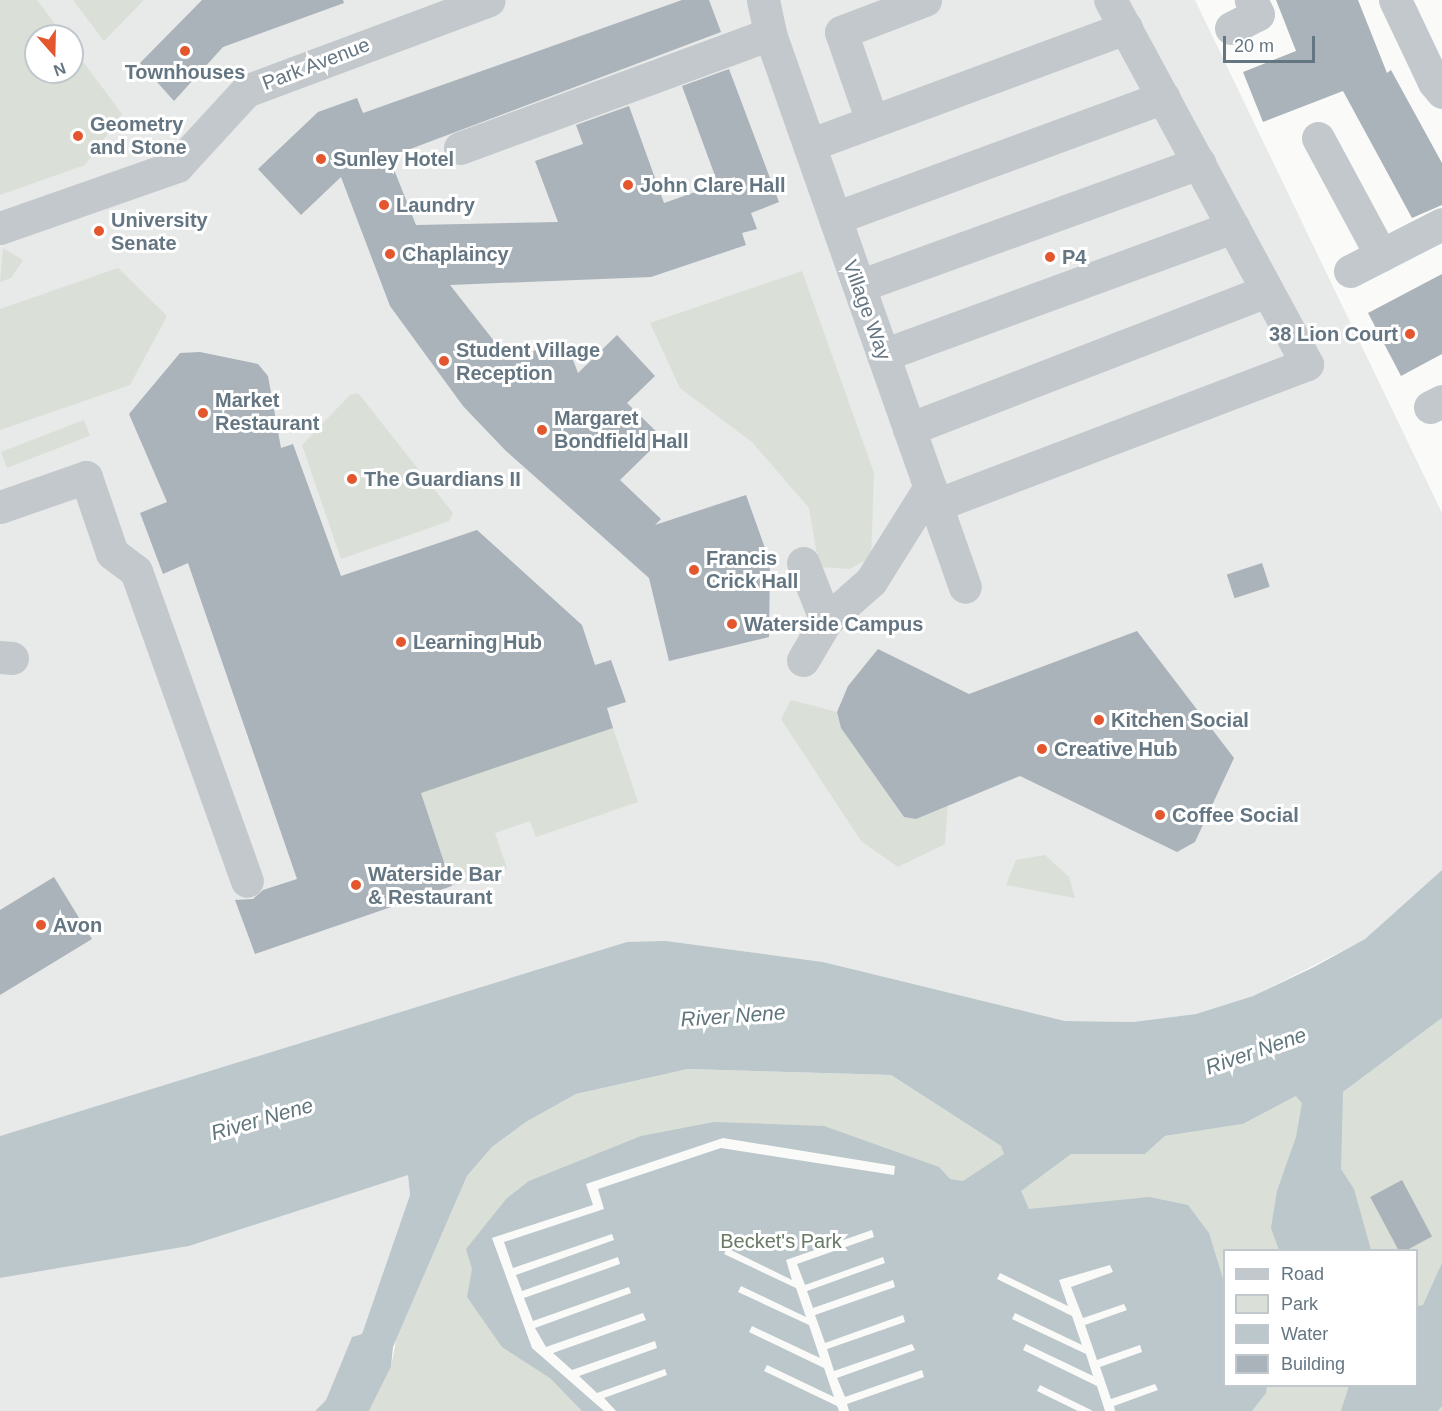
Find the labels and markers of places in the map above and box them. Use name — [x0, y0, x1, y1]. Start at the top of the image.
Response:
marker: Townhouses — [178, 44, 192, 58]
place label: Townhouses — [125, 60, 245, 84]
place label: Geometry and Stone — [90, 112, 187, 159]
marker: Geometry and Stone — [71, 129, 85, 143]
place label: Sunley Hotel — [333, 147, 454, 171]
marker: Sunley Hotel — [314, 152, 328, 166]
place label: John Clare Hall — [640, 173, 786, 197]
marker: John Clare Hall — [621, 178, 635, 192]
place label: Laundry — [396, 193, 475, 217]
marker: Laundry — [377, 198, 391, 212]
place label: University Senate — [111, 208, 208, 255]
marker: University Senate — [92, 224, 106, 238]
place label: Chaplaincy — [402, 242, 509, 266]
place label: P4 — [1062, 245, 1086, 269]
marker: Chaplaincy — [383, 247, 397, 261]
marker: P4 — [1043, 250, 1057, 264]
place label: 38 Lion Court — [1269, 322, 1398, 346]
marker: 38 Lion Court — [1403, 327, 1417, 341]
place label: Student Village Reception — [456, 338, 600, 385]
marker: Student Village Reception — [437, 354, 451, 368]
place label: Market Restaurant — [215, 389, 319, 436]
marker: Market Restaurant — [196, 406, 210, 420]
place label: Margaret Bondfield Hall — [554, 406, 688, 453]
marker: Margaret Bondfield Hall — [535, 423, 549, 437]
place label: The Guardians II — [364, 467, 521, 491]
marker: The Guardians II — [345, 472, 359, 486]
place label: Francis Crick Hall — [706, 546, 798, 593]
marker: Francis Crick Hall — [687, 563, 701, 577]
place label: Waterside Campus — [744, 612, 923, 636]
marker: Waterside Campus — [725, 617, 739, 631]
place label: Learning Hub — [413, 630, 542, 654]
marker: Learning Hub — [394, 635, 408, 649]
place label: Kitchen Social — [1111, 708, 1249, 732]
marker: Kitchen Social — [1092, 713, 1106, 727]
place label: Creative Hub — [1054, 737, 1177, 761]
marker: Creative Hub — [1035, 742, 1049, 756]
place label: Coffee Social — [1172, 803, 1299, 827]
marker: Coffee Social — [1153, 808, 1167, 822]
place label: Waterside Bar & Restaurant — [368, 862, 502, 909]
marker: Waterside Bar & Restaurant — [349, 878, 363, 892]
place label: Avon — [53, 913, 102, 937]
marker: Avon — [34, 918, 48, 932]

